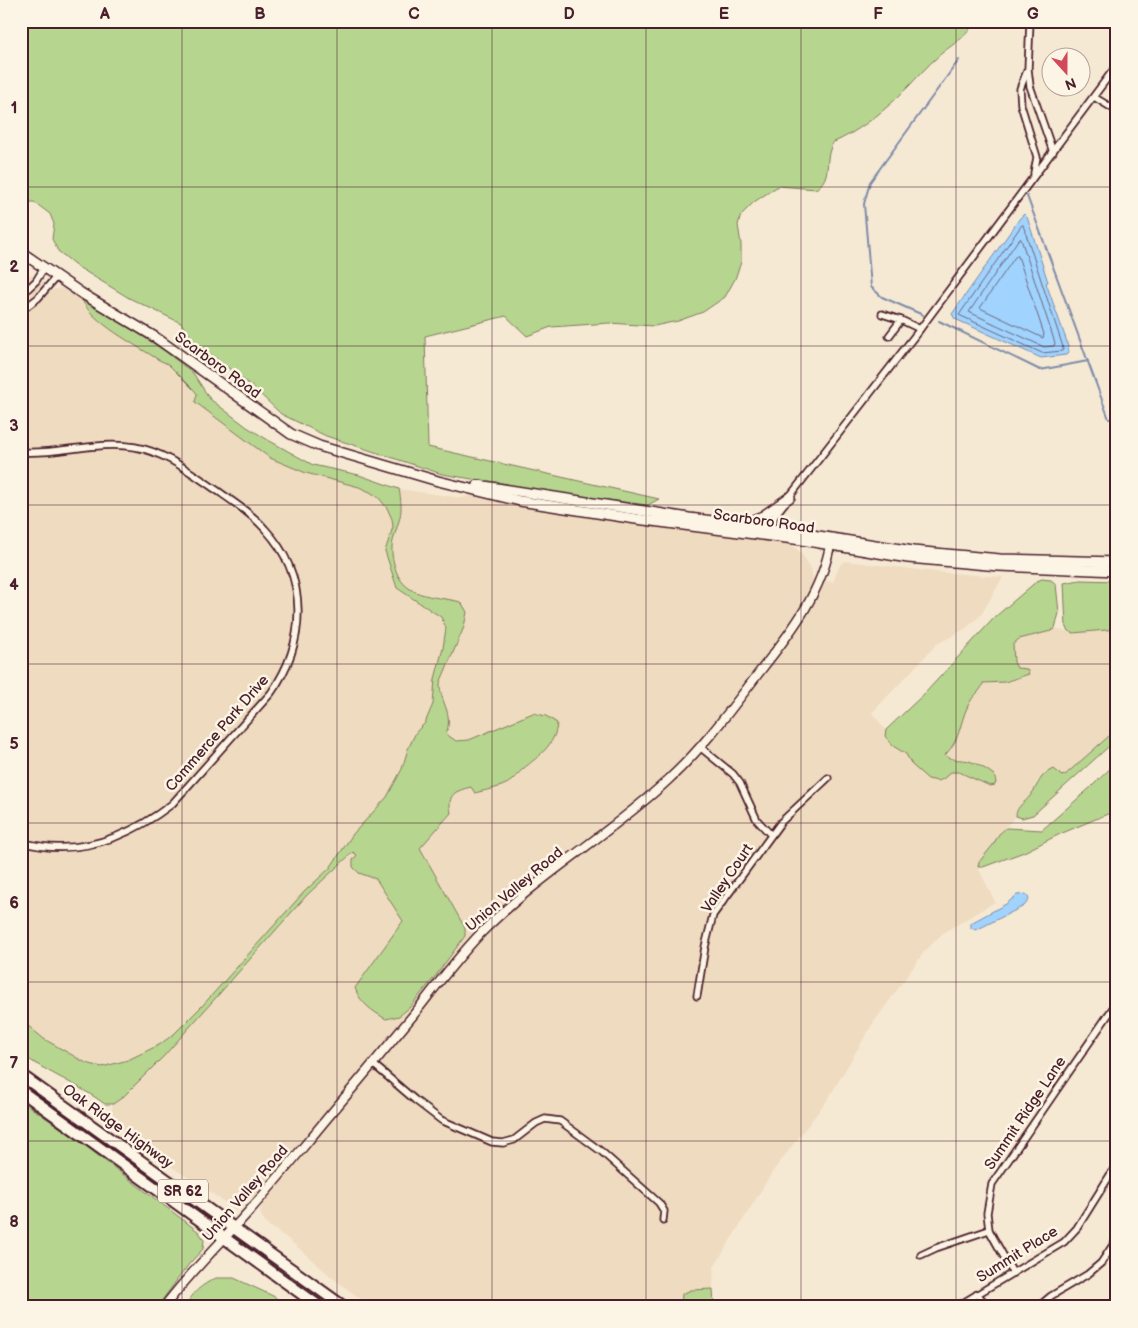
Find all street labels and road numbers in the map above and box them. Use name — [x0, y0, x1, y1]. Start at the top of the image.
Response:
street label: Scarboro Road — [171, 328, 265, 403]
street label: Scarboro Road — [712, 505, 816, 538]
street label: Commerce Park Drive — [162, 671, 273, 796]
street label: Valley Court — [697, 840, 758, 916]
street label: Union Valley Road — [462, 843, 567, 936]
street label: Summit Ridge Lane — [980, 1053, 1070, 1174]
street label: Oak Ridge Highway — [59, 1080, 177, 1173]
street label: Union Valley Road — [198, 1141, 292, 1245]
road number: SR 62 — [158, 1180, 208, 1202]
street label: Summit Place — [973, 1222, 1062, 1287]

